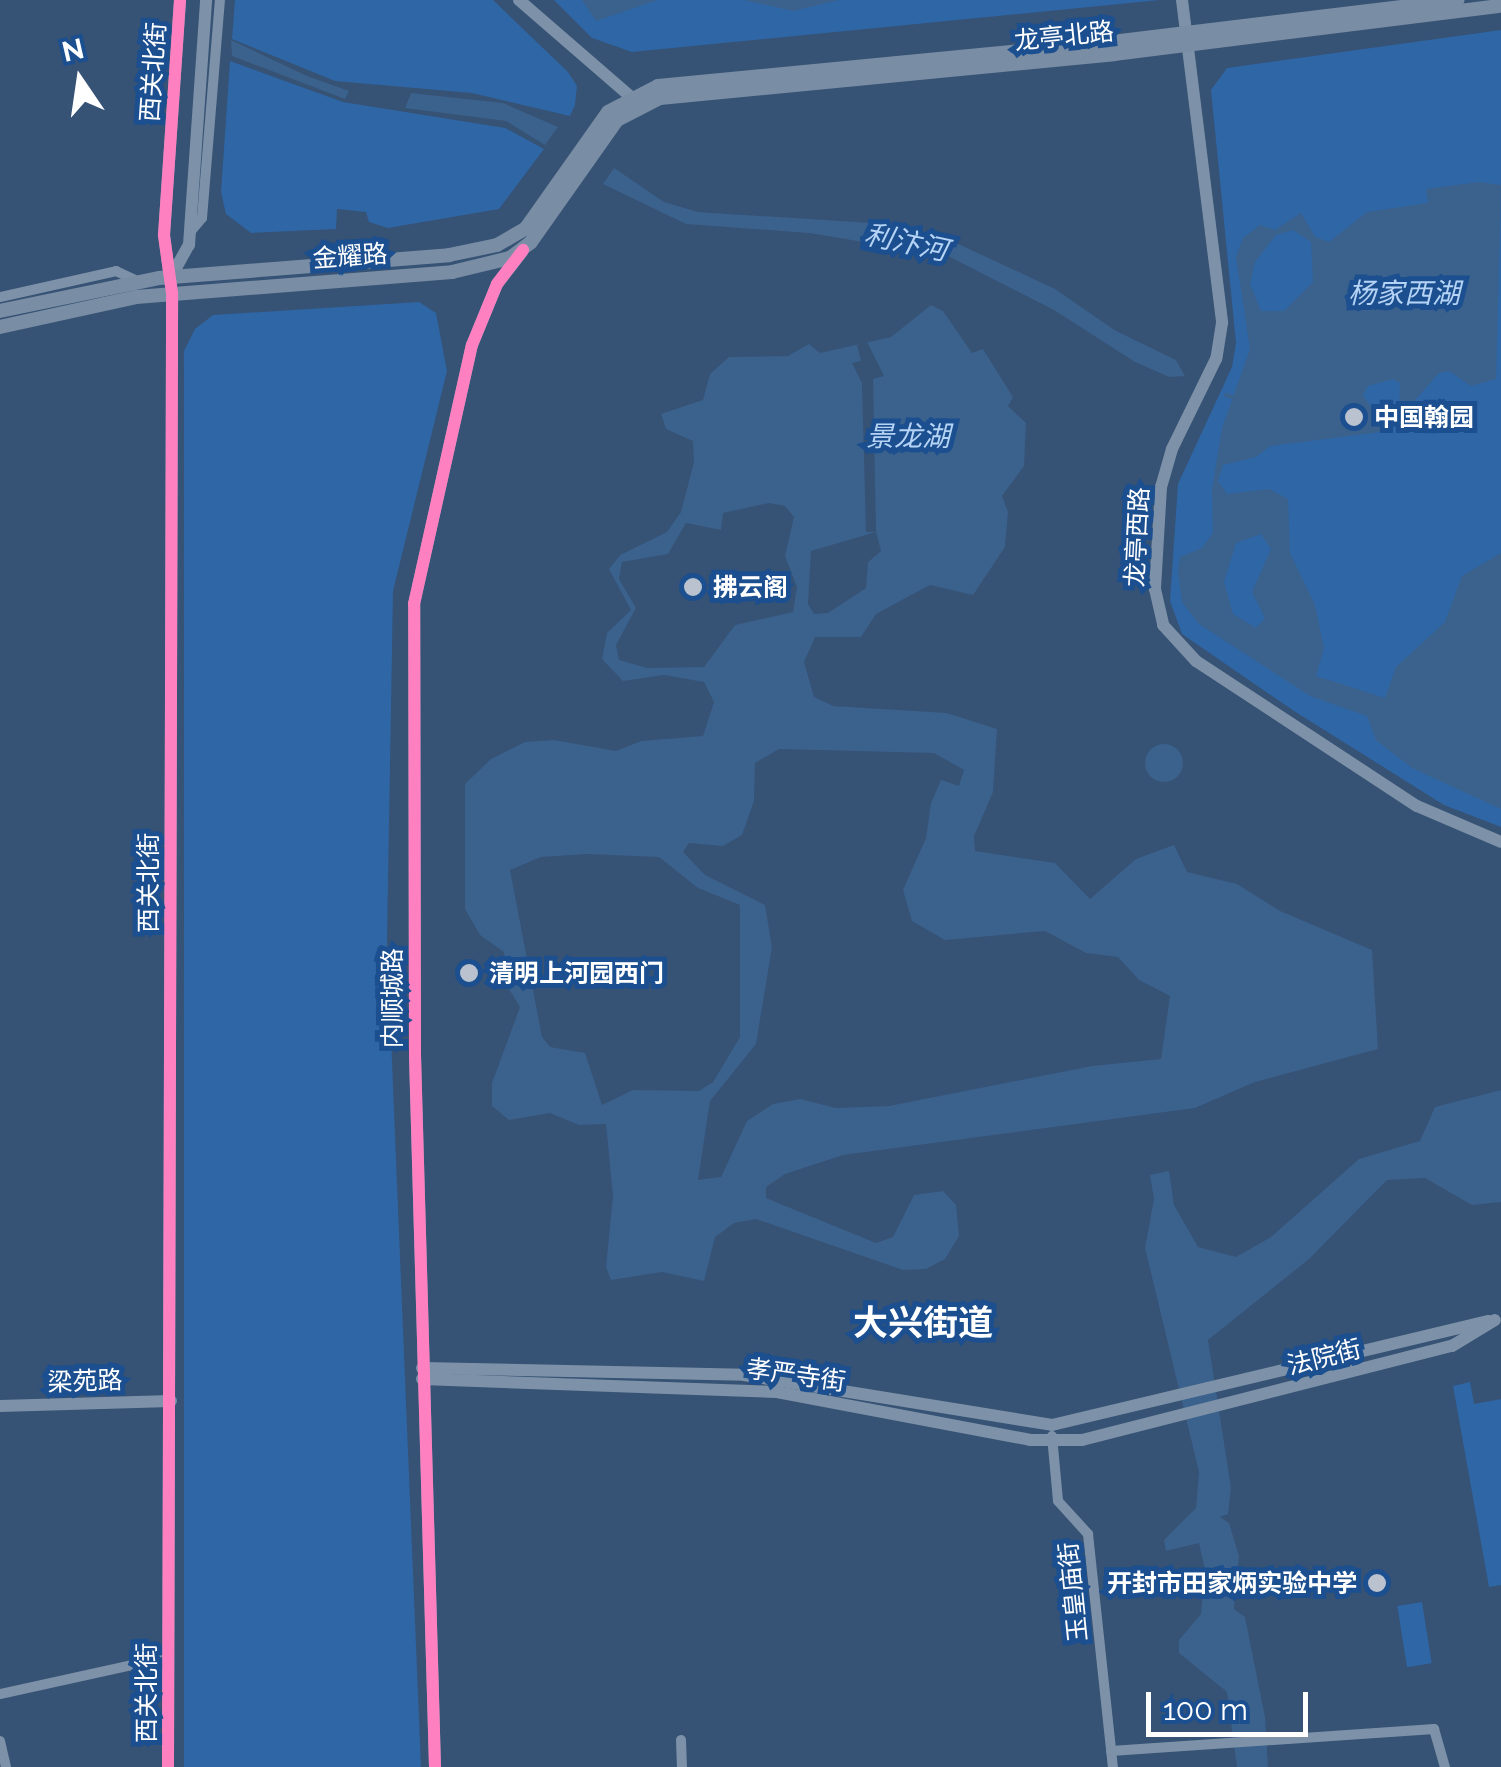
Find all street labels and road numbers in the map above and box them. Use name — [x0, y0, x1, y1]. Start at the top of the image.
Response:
street label: 龙亭北路 — [1013, 16, 1115, 56]
street label: 西关北街 — [135, 21, 171, 123]
street label: 金耀路 — [312, 238, 388, 274]
street label: 龙亭西路 — [1119, 486, 1155, 588]
street label: 西关北街 — [133, 833, 163, 933]
street label: 内顺城路 — [377, 948, 407, 1048]
street label: 法院街 — [1284, 1333, 1364, 1381]
street label: 孝严寺街 — [744, 1353, 848, 1397]
street label: 梁苑路 — [47, 1365, 123, 1397]
street label: 玉皇庙街 — [1053, 1541, 1093, 1643]
street label: 西关北街 — [131, 1643, 161, 1743]

